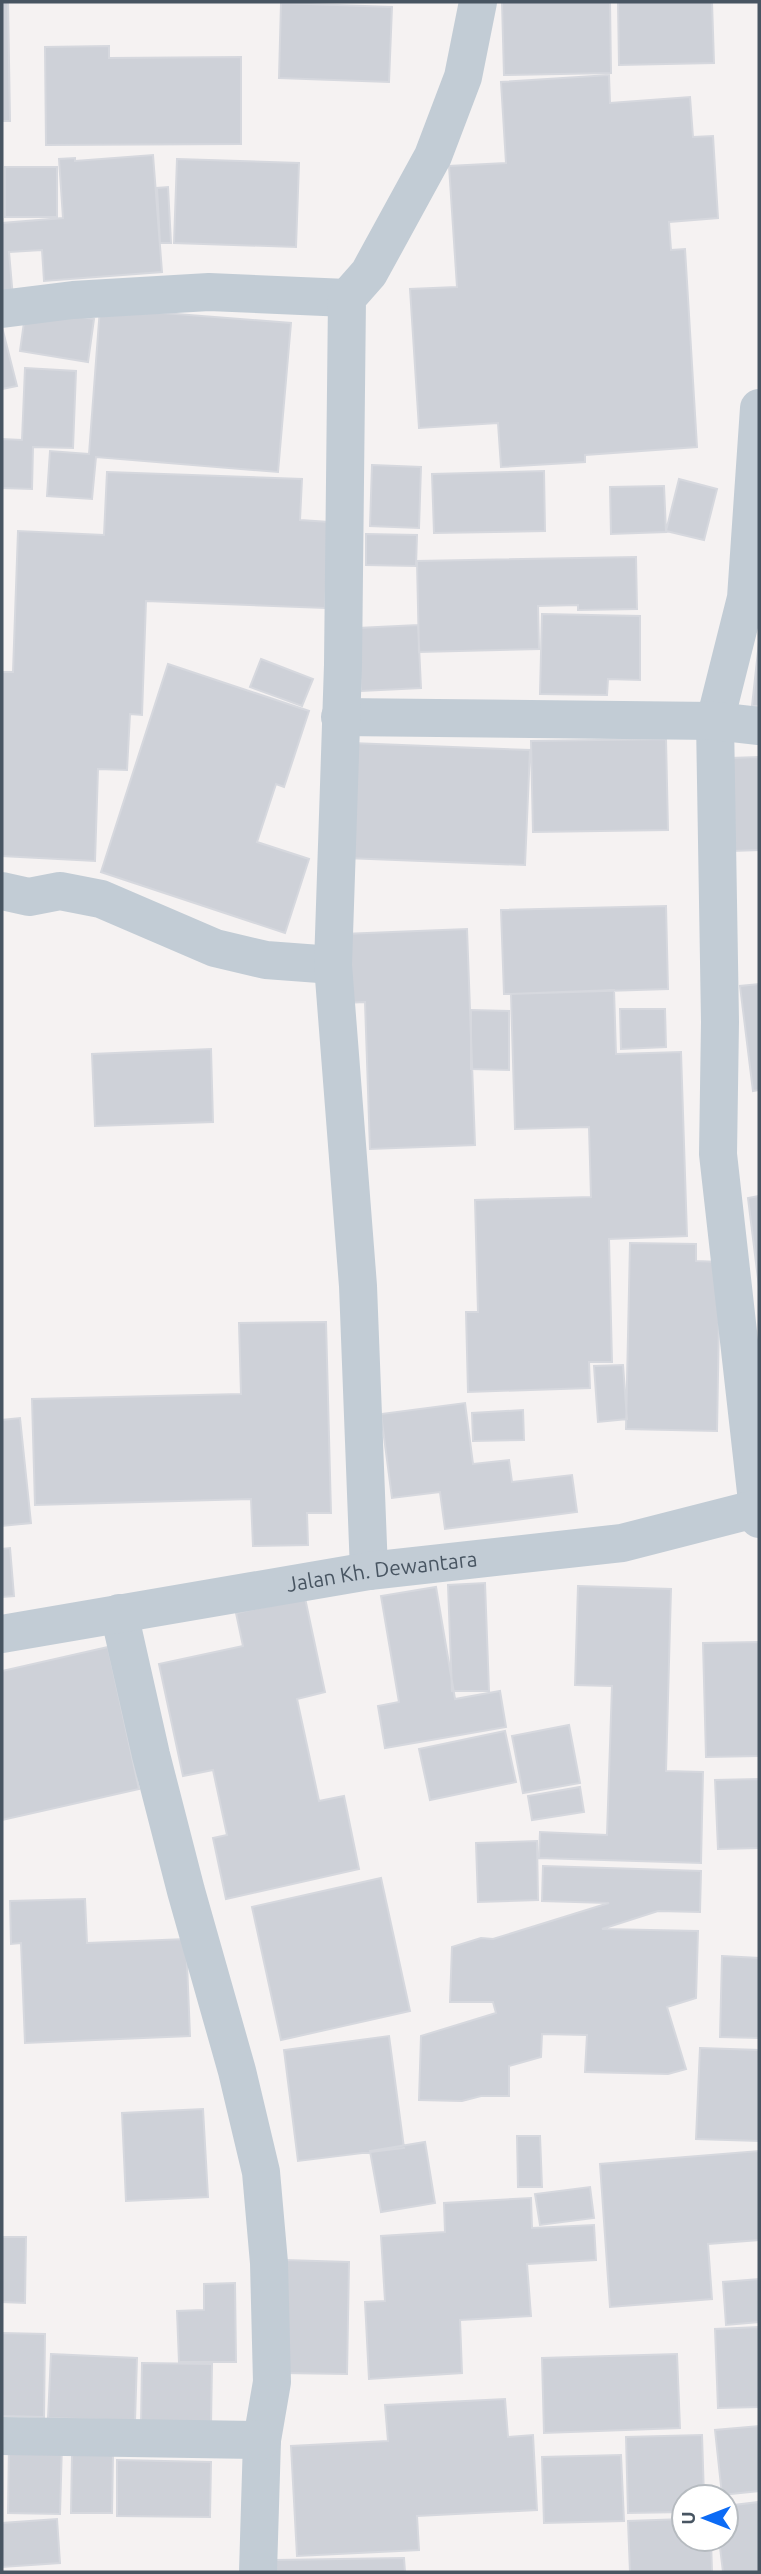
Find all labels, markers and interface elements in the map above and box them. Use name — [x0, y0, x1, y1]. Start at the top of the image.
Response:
street label: Jalan Kh. Dewantara — [284, 1546, 478, 1596]
north arrow — [670, 2483, 740, 2553]
text: U — [677, 2511, 699, 2525]

